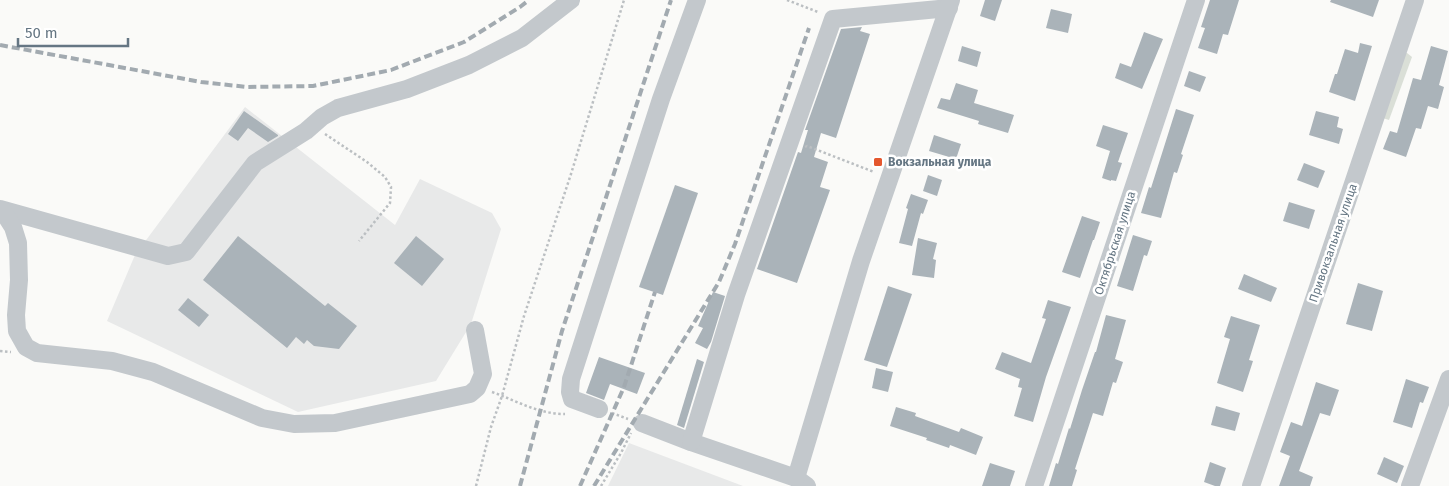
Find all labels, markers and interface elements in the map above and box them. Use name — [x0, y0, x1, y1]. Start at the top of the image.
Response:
scale bar — [18, 15, 128, 47]
text: 50 m — [25, 24, 58, 42]
place label: Вокзальная улица — [888, 155, 992, 169]
marker: Вокзальная улица — [872, 156, 884, 168]
street label: Привокзальная улица — [1306, 182, 1360, 304]
street label: Октябрьская улица — [1092, 189, 1138, 297]

